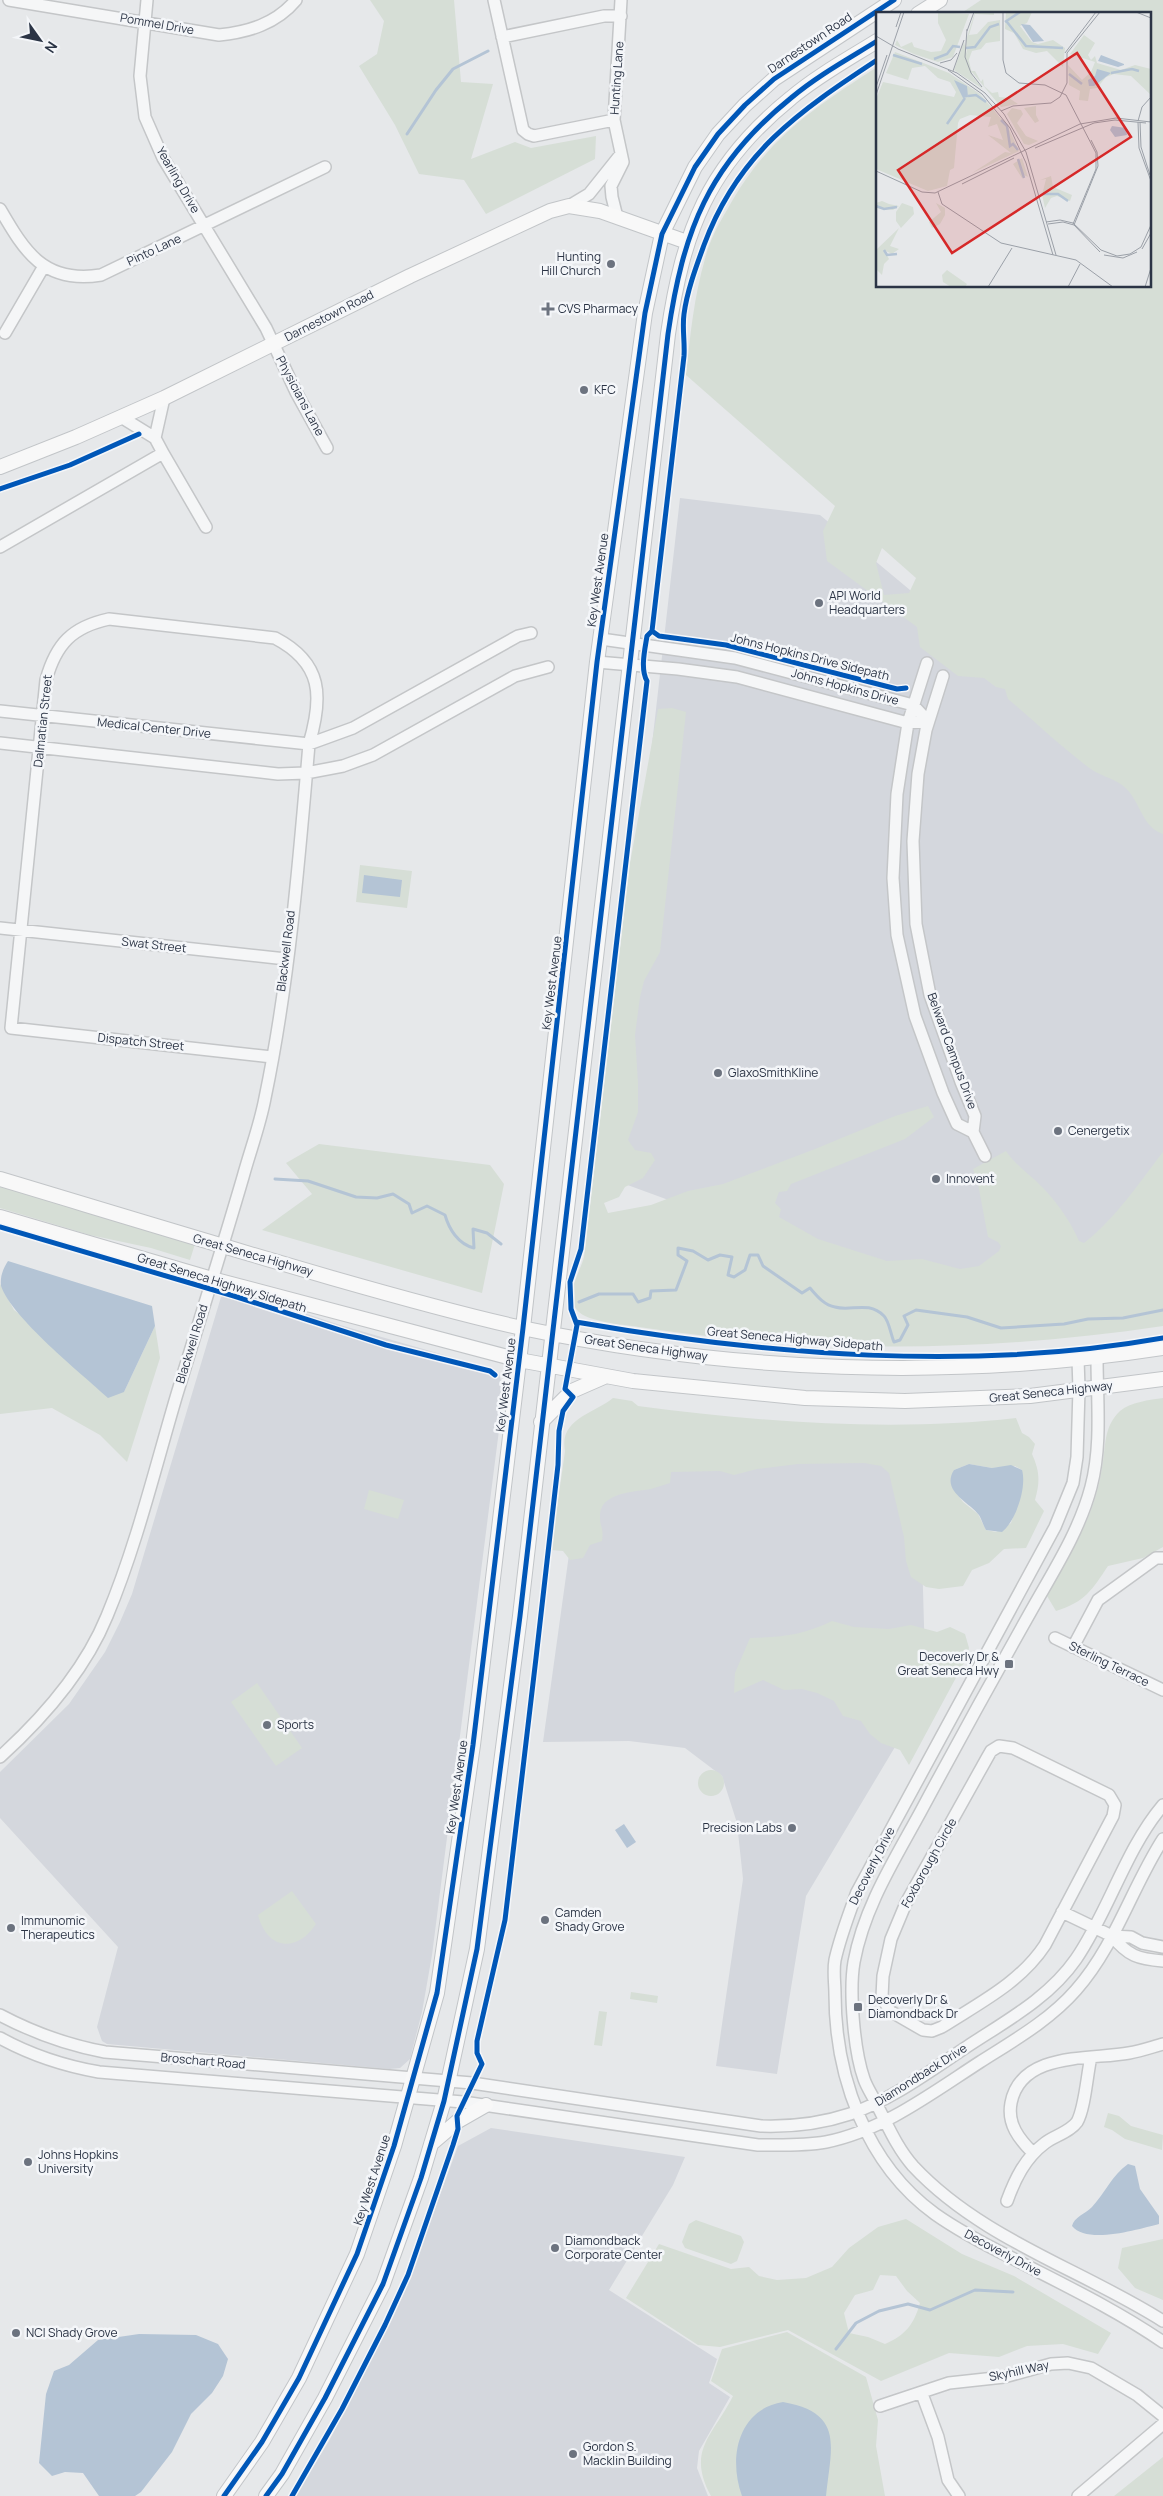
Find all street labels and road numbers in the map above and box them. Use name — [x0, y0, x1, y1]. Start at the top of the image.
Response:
street label: Darnestown Road — [764, 8, 855, 77]
street label: Pommel Drive — [119, 9, 195, 38]
street label: Hunting Lane — [605, 41, 628, 115]
street label: Yearling Drive — [153, 144, 204, 216]
street label: Pinto Lane — [124, 230, 184, 270]
street label: Darnestown Road — [281, 286, 376, 345]
street label: Physicians Lane — [272, 353, 329, 439]
street label: Key West Avenue — [583, 532, 612, 628]
street label: Johns Hopkins Drive Sidepath — [729, 629, 891, 684]
street label: Johns Hopkins Drive — [789, 664, 901, 709]
street label: Dalmatian Street — [29, 673, 56, 768]
street label: Medical Center Drive — [96, 713, 212, 742]
street label: Blackwell Road — [272, 909, 299, 993]
street label: Swat Street — [121, 933, 188, 956]
street label: Key West Avenue — [537, 935, 566, 1031]
street label: Belward Campus Drive — [923, 990, 981, 1111]
street label: Dispatch Street — [97, 1029, 185, 1055]
street label: Great Seneca Highway — [191, 1229, 316, 1280]
street label: Great Seneca Highway Sidepath — [135, 1249, 309, 1316]
street label: Blackwell Road — [171, 1302, 212, 1385]
street label: Great Seneca Highway Sidepath — [706, 1322, 884, 1355]
street label: Great Seneca Highway — [583, 1330, 709, 1365]
street label: Key West Avenue — [491, 1337, 520, 1433]
street label: Great Seneca Highway — [988, 1376, 1114, 1406]
street label: Sterling Terrace — [1066, 1637, 1152, 1690]
street label: Key West Avenue — [442, 1739, 471, 1835]
street label: Foxborough Circle — [897, 1815, 960, 1911]
street label: Decoverly Drive — [845, 1824, 898, 1908]
street label: Diamondback Drive — [871, 2039, 970, 2110]
street label: Broschart Road — [160, 2048, 246, 2073]
street label: Key West Avenue — [349, 2132, 394, 2227]
street label: Decoverly Drive — [962, 2225, 1045, 2280]
street label: Skyhill Way — [987, 2356, 1051, 2385]

